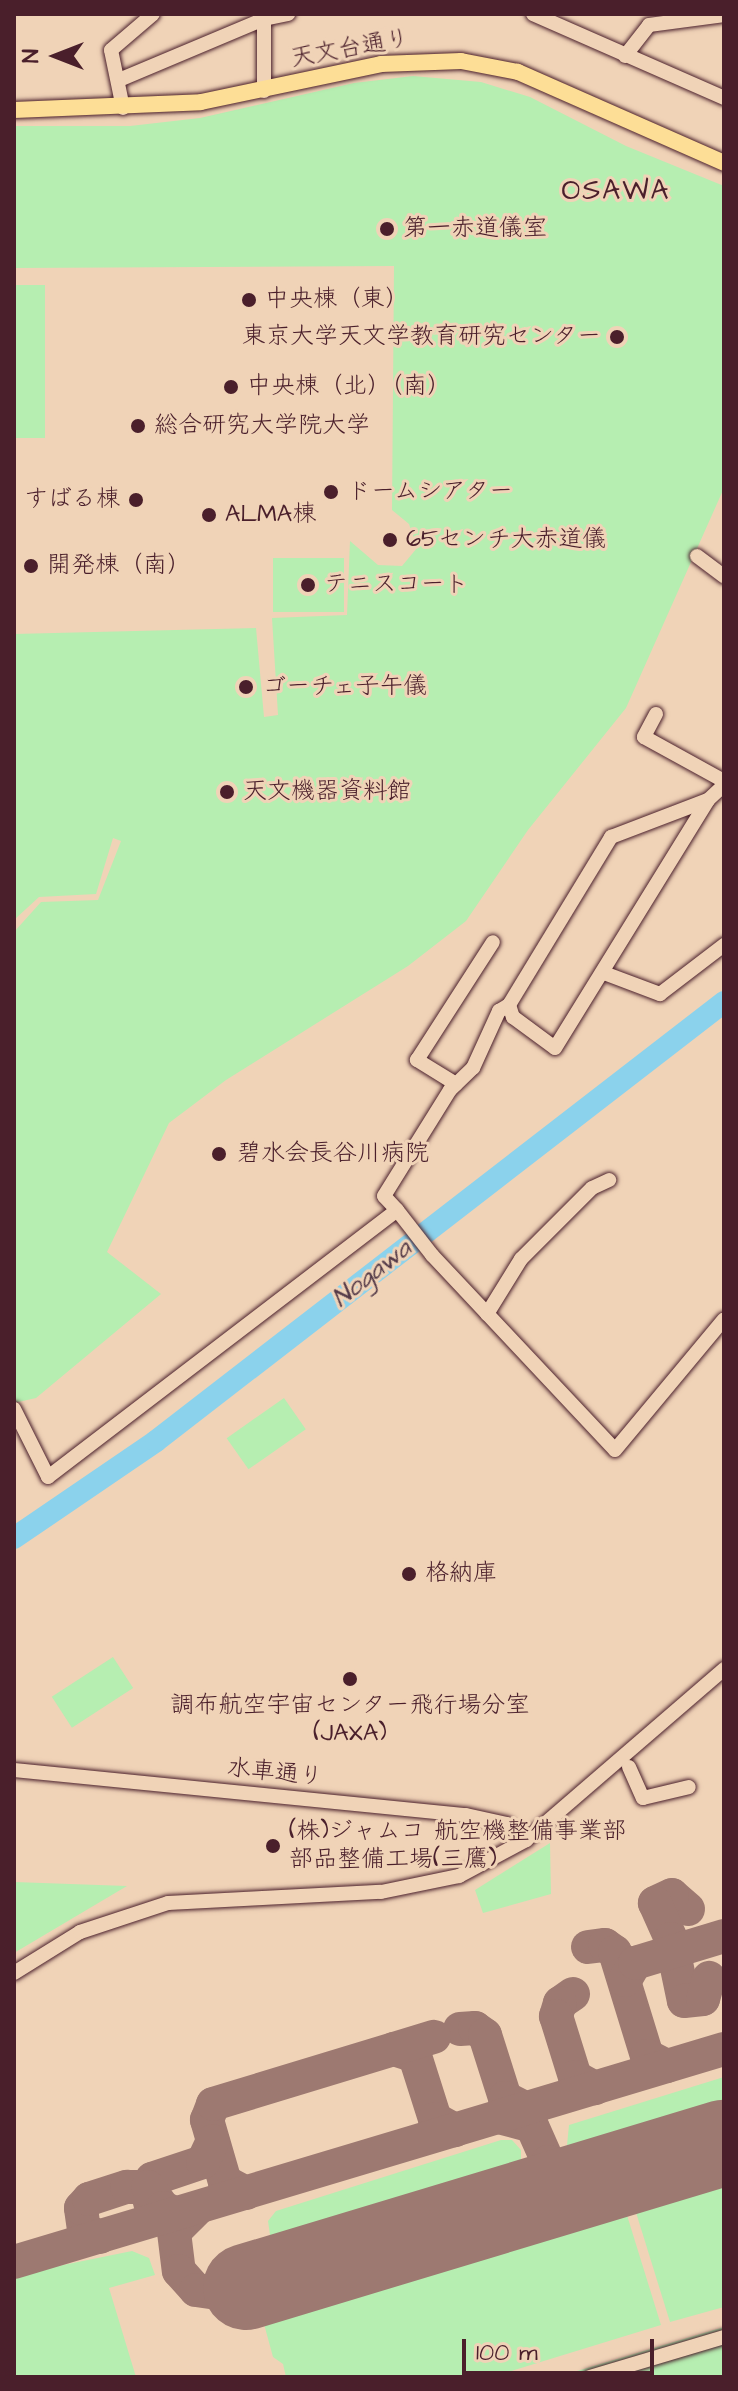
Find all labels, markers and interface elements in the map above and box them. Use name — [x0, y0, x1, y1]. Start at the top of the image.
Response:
north arrow — [16, 16, 96, 96]
street label: 天文台通り — [288, 24, 412, 74]
text: N — [16, 49, 47, 63]
district label: OSAWA — [562, 174, 670, 208]
place label: 第一赤道儀室 — [403, 215, 547, 243]
marker: 第一赤道儀室 — [378, 220, 396, 238]
place label: 中央棟（東） — [265, 286, 409, 314]
marker: 中央棟（東） — [240, 291, 258, 309]
place label: 東京大学天文学教育研究センター — [241, 323, 601, 351]
marker: 東京大学天文学教育研究センター — [608, 328, 626, 346]
place label: 中央棟（北）（南） — [247, 373, 451, 401]
marker: 中央棟（北）（南） — [222, 378, 240, 396]
place label: 総合研究大学院大学 — [154, 412, 370, 440]
marker: 総合研究大学院大学 — [129, 417, 147, 435]
place label: ドームシアター — [347, 478, 515, 506]
marker: ドームシアター — [322, 483, 340, 501]
place label: すばる棟 — [24, 486, 120, 514]
marker: すばる棟 — [127, 491, 145, 509]
place label: ALMA棟 — [225, 501, 316, 529]
marker: ALMA棟 — [200, 506, 218, 524]
place label: 65センチ大赤道儀 — [406, 526, 606, 554]
marker: 65センチ大赤道儀 — [381, 531, 399, 549]
place label: 開発棟（南） — [47, 552, 191, 580]
marker: 開発棟（南） — [22, 557, 40, 575]
place label: テニスコート — [324, 571, 468, 599]
marker: テニスコート — [299, 576, 317, 594]
place label: ゴーチェ子午儀 — [262, 673, 430, 701]
marker: ゴーチェ子午儀 — [237, 678, 255, 696]
place label: 天文機器資料館 — [243, 778, 411, 806]
marker: 天文機器資料館 — [218, 783, 236, 801]
place label: 碧水会長谷川病院 — [237, 1140, 429, 1168]
marker: 碧水会長谷川病院 — [208, 1143, 230, 1165]
water label: Nogawa — [326, 1233, 418, 1315]
place label: 格納庫 — [425, 1560, 497, 1588]
marker: 格納庫 — [400, 1565, 418, 1583]
marker: 調布航空宇宙センター飛行場分室 (JAXA) — [341, 1670, 359, 1688]
place label: 調布航空宇宙センター飛行場分室 (JAXA) — [170, 1692, 530, 1748]
street label: 水車通り — [226, 1754, 324, 1792]
place label: (株)ジャムコ 航空機整備事業部 部品整備工場(三鷹) — [289, 1818, 626, 1874]
marker: (株)ジャムコ 航空機整備事業部 部品整備工場(三鷹) — [264, 1837, 282, 1855]
scale bar — [466, 2323, 658, 2373]
text: 100 m — [476, 2336, 538, 2370]

